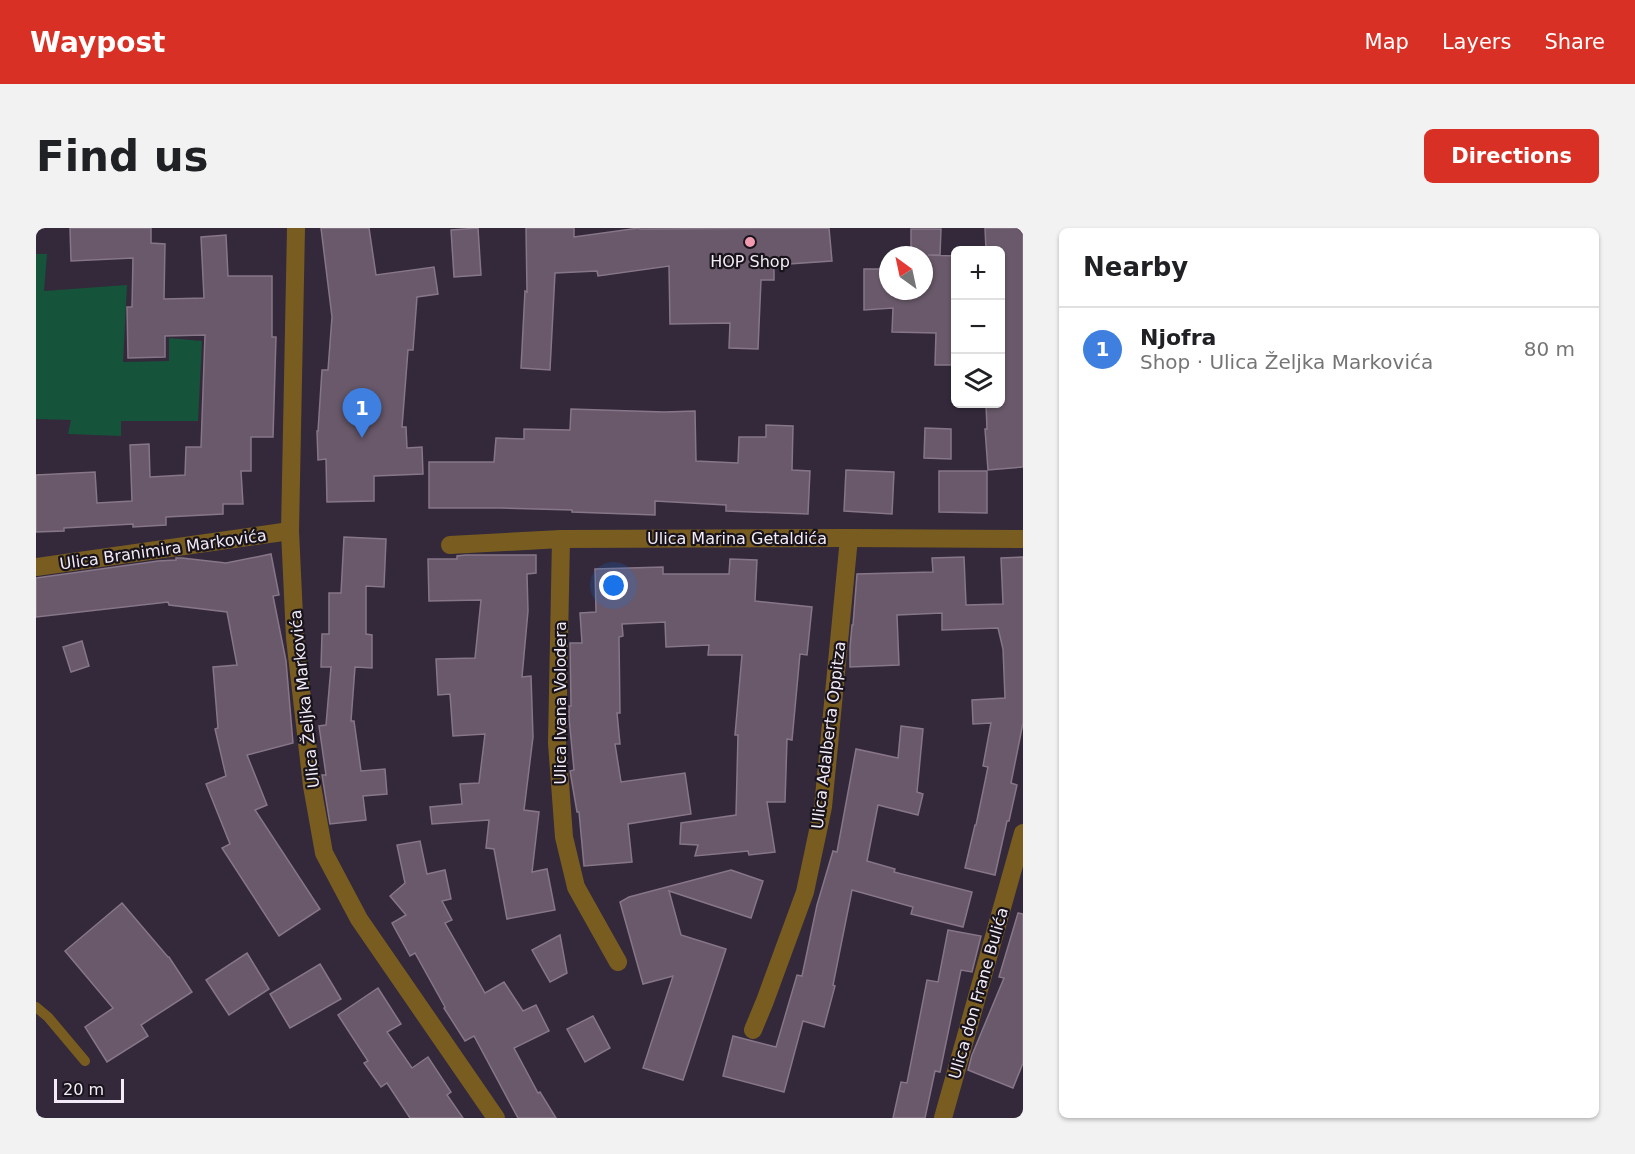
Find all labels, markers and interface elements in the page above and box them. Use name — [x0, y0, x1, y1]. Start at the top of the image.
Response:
text: Waypost — [30, 26, 166, 59]
text: Map — [1365, 30, 1409, 54]
text: Layers — [1442, 30, 1511, 54]
text: Share — [1544, 30, 1605, 54]
button: Directions — [1424, 129, 1599, 183]
text: Find us — [36, 132, 209, 181]
marker: HOP Shop — [743, 235, 757, 249]
north arrow — [879, 246, 933, 300]
map controls — [951, 246, 1005, 408]
button: + — [951, 246, 1005, 300]
place label: HOP Shop — [710, 252, 790, 271]
text: Nearby — [1083, 252, 1188, 282]
button: − — [951, 300, 1005, 354]
text: Njofra — [1140, 325, 1216, 350]
text: 1 — [1096, 337, 1109, 361]
text: 80 m — [1524, 337, 1575, 361]
text: Shop · Ulica Željka Markovića — [1140, 350, 1433, 374]
button: layers — [951, 354, 1005, 408]
pin: 1 — [342, 388, 382, 438]
street label: Ulica Branimira Markovića — [58, 526, 268, 573]
street label: Ulica Marina Getaldića — [647, 529, 827, 548]
your location — [599, 571, 628, 600]
street label: Ulica Željka Markovića — [286, 609, 323, 789]
street label: Ulica Ivana Volodera — [551, 621, 570, 785]
street label: Ulica Adalberta Oppitza — [808, 640, 849, 830]
street label: Ulica don Frane Bulića — [945, 905, 1012, 1081]
scale bar — [54, 1076, 124, 1104]
text: 20 m — [63, 1080, 104, 1099]

